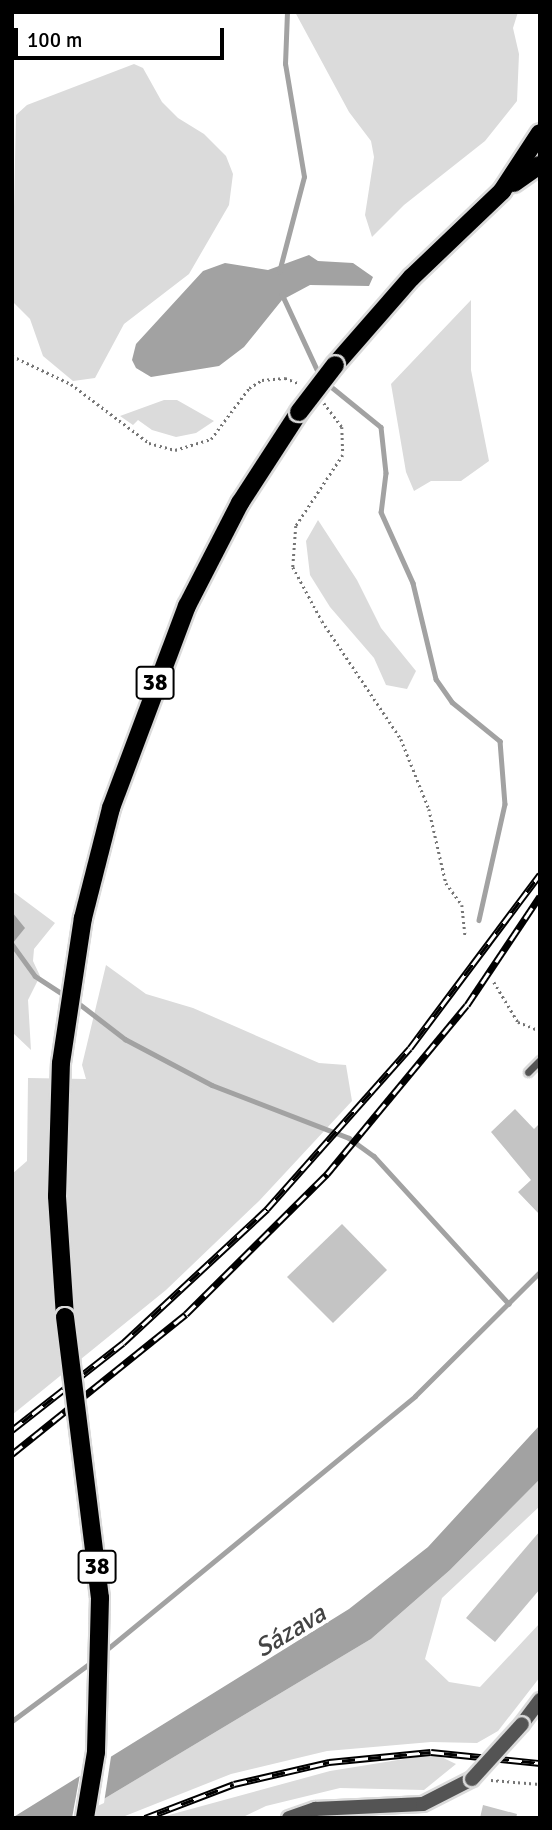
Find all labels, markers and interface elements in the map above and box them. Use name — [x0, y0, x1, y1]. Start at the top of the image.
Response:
scale bar — [18, 14, 228, 58]
text: 100 m — [27, 27, 82, 53]
road number: 38 — [134, 664, 176, 702]
road number: 38 — [76, 1548, 118, 1586]
water label: Sázava — [250, 1599, 332, 1665]

